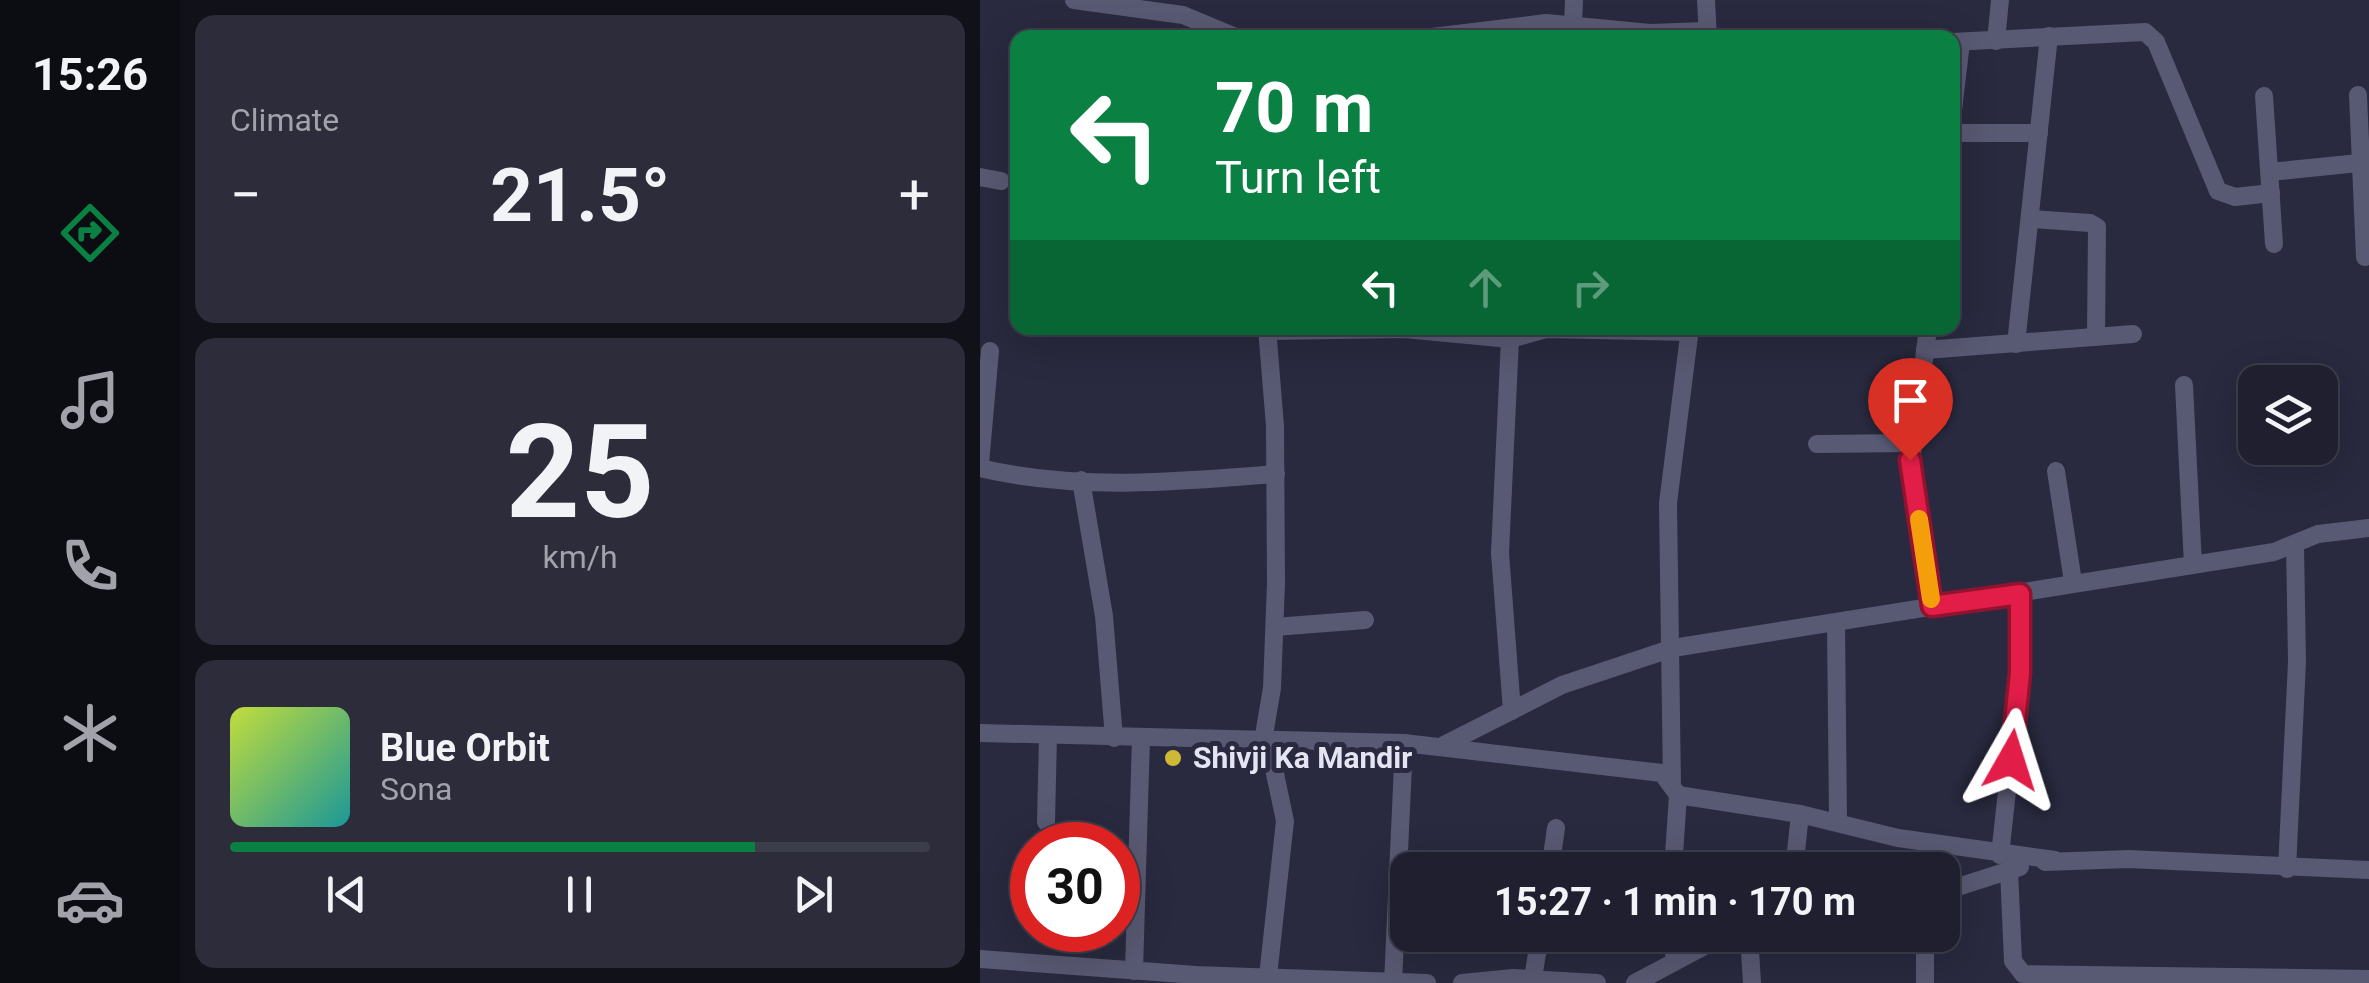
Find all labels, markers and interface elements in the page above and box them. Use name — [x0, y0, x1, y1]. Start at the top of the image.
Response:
text: 15:26 — [32, 48, 148, 101]
text: 70 m — [1215, 67, 1373, 149]
icon: left — [1050, 70, 1180, 200]
text: Climate — [230, 101, 339, 139]
text: 21.5° — [490, 151, 670, 239]
text: Turn left — [1215, 151, 1381, 204]
text: − — [230, 163, 261, 227]
text: + — [899, 163, 930, 227]
icon: directions — [55, 198, 125, 268]
icon: left — [1353, 260, 1408, 315]
icon: ahead — [1458, 260, 1513, 315]
icon: right — [1563, 260, 1618, 315]
pin — [1868, 358, 1953, 461]
icon: music — [55, 365, 125, 435]
map controls — [2238, 365, 2338, 465]
button: layers — [2238, 365, 2338, 465]
icon: arrive — [1883, 373, 1938, 428]
text: 25 — [505, 396, 655, 549]
icon: phone — [55, 531, 125, 601]
text: km/h — [542, 538, 618, 576]
icon: climate — [55, 698, 125, 768]
position arrow — [1959, 708, 2063, 812]
text: Blue Orbit — [380, 726, 550, 770]
place label: Shivji Ka Mandir — [1193, 740, 1412, 775]
marker: Shivji Ka Mandir — [1162, 747, 1184, 769]
text: Sona — [380, 770, 452, 808]
speed limit sign: 30 — [1010, 822, 1140, 952]
icon: car — [55, 865, 125, 935]
icon: previous — [319, 867, 374, 922]
icon: pause — [552, 867, 607, 922]
icon: next — [786, 867, 841, 922]
text: 15:27 · 1 min · 170 m — [1494, 880, 1856, 924]

